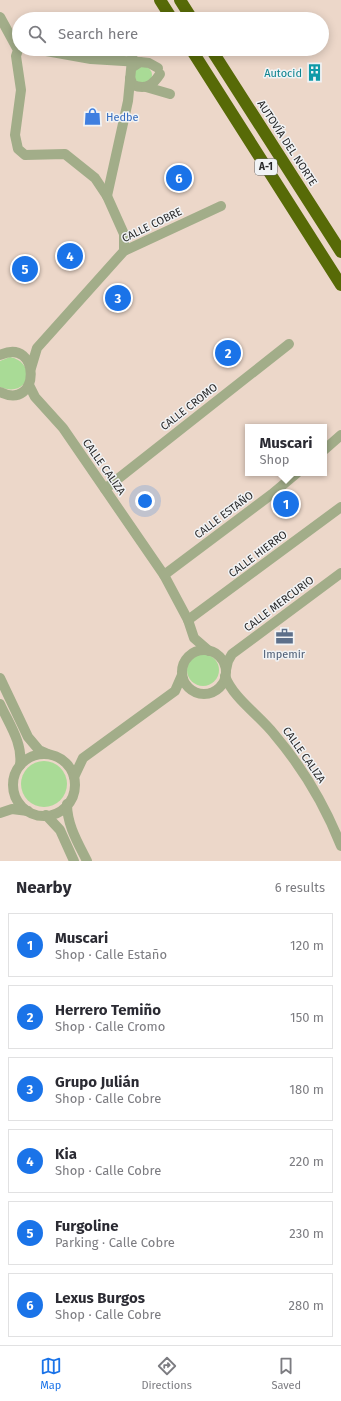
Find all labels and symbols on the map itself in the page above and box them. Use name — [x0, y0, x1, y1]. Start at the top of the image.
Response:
building icon: Autocid — [305, 63, 325, 83]
place label: Autocid — [264, 67, 302, 80]
street label: AUTOVÍA DEL NORTE — [254, 97, 320, 188]
shop icon: Hedbe — [83, 107, 103, 127]
place label: Hedbe — [106, 111, 139, 124]
road number: A-1 — [255, 159, 277, 175]
pin: 6 — [166, 163, 192, 193]
street label: CALLE COBRE — [120, 205, 184, 245]
pin: 4 — [57, 241, 83, 271]
pin: 5 — [12, 254, 38, 284]
pin: 3 — [105, 283, 131, 313]
pin: 2 — [215, 338, 241, 368]
street label: CALLE CROMO — [158, 381, 220, 433]
street label: CALLE CALIZA — [80, 436, 128, 498]
street label: CALLE ESTAÑO — [192, 489, 256, 541]
pin: 1 — [273, 489, 299, 519]
your location — [135, 491, 155, 511]
street label: CALLE HIERRO — [226, 528, 290, 580]
street label: CALLE MERCURIO — [242, 574, 316, 634]
office icon: Impemir — [274, 626, 294, 646]
place label: Impemir — [263, 648, 306, 661]
street label: CALLE CALIZA — [280, 724, 328, 786]

